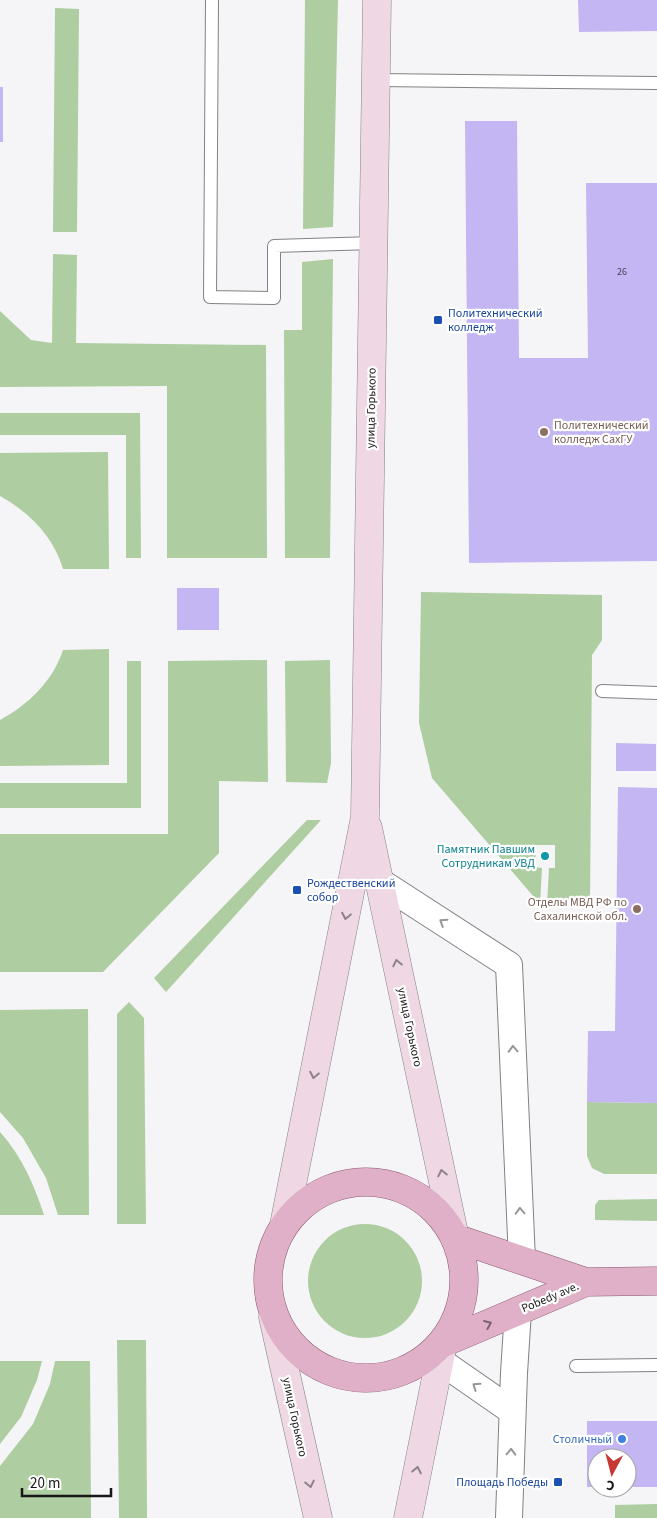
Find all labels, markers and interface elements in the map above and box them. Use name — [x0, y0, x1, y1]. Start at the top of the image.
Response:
house number: 26 — [617, 265, 627, 279]
place label: Политехнический колледж — [448, 305, 543, 336]
marker: Политехнический колледж — [432, 314, 444, 326]
street label: улица Горького — [362, 367, 381, 449]
place label: Политехнический колледж СахГУ — [554, 417, 649, 448]
marker: Политехнический колледж СахГУ — [538, 426, 550, 438]
place label: Памятник Павшим Сотрудникам УВД — [437, 841, 535, 872]
marker: Памятник Павшим Сотрудникам УВД — [539, 850, 551, 862]
place label: Рождественский собор — [307, 875, 395, 906]
marker: Рождественский собор — [291, 884, 303, 896]
place label: Отделы МВД РФ по Сахалинской обл. — [528, 894, 627, 925]
marker: Отделы МВД РФ по Сахалинской обл. — [631, 903, 643, 915]
one-way arrow — [341, 912, 351, 921]
one-way arrow — [440, 919, 449, 929]
one-way arrow — [392, 958, 402, 967]
street label: улица Горького — [393, 986, 426, 1068]
one-way arrow — [507, 1045, 518, 1053]
one-way arrow — [309, 1071, 319, 1080]
one-way arrow — [437, 1168, 447, 1177]
one-way arrow — [514, 1207, 525, 1215]
street label: Pobedy ave. — [519, 1278, 582, 1317]
one-way arrow — [483, 1319, 492, 1330]
street label: улица Горького — [278, 1376, 311, 1458]
one-way arrow — [472, 1383, 482, 1392]
place label: Столичный — [553, 1431, 612, 1448]
marker: Столичный — [616, 1433, 628, 1445]
one-way arrow — [506, 1448, 516, 1456]
north arrow — [587, 1448, 637, 1498]
scale bar — [22, 1466, 111, 1498]
one-way arrow — [412, 1466, 422, 1475]
text: 20 m — [30, 1473, 60, 1494]
place label: Площадь Победы — [456, 1474, 548, 1491]
text: С — [605, 1474, 616, 1495]
marker: Площадь Победы — [552, 1476, 564, 1488]
one-way arrow — [304, 1480, 315, 1489]

